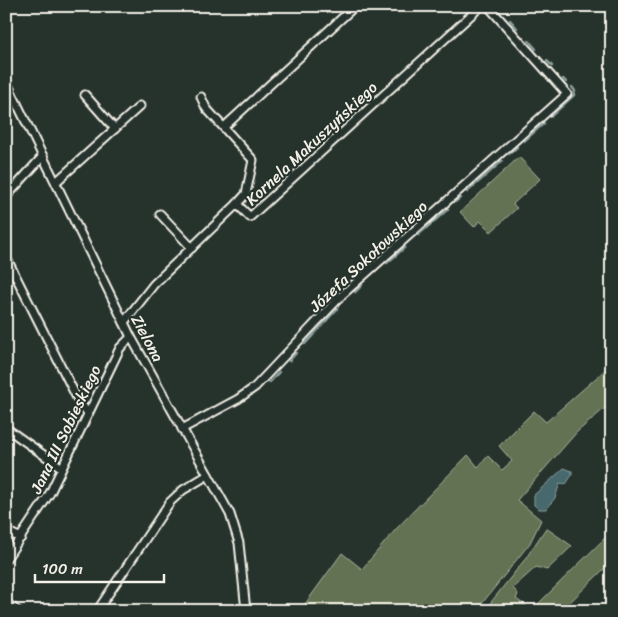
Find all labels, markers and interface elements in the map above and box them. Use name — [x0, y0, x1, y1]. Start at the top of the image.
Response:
street label: Kornela Makuszyńskiego — [238, 74, 384, 213]
street label: Józefa Sokołowskiego — [301, 193, 435, 320]
street label: Zielona — [123, 309, 172, 367]
street label: Jana III Sobieskiego — [21, 360, 109, 500]
scale bar — [35, 552, 164, 584]
text: 100 m — [42, 556, 83, 582]

